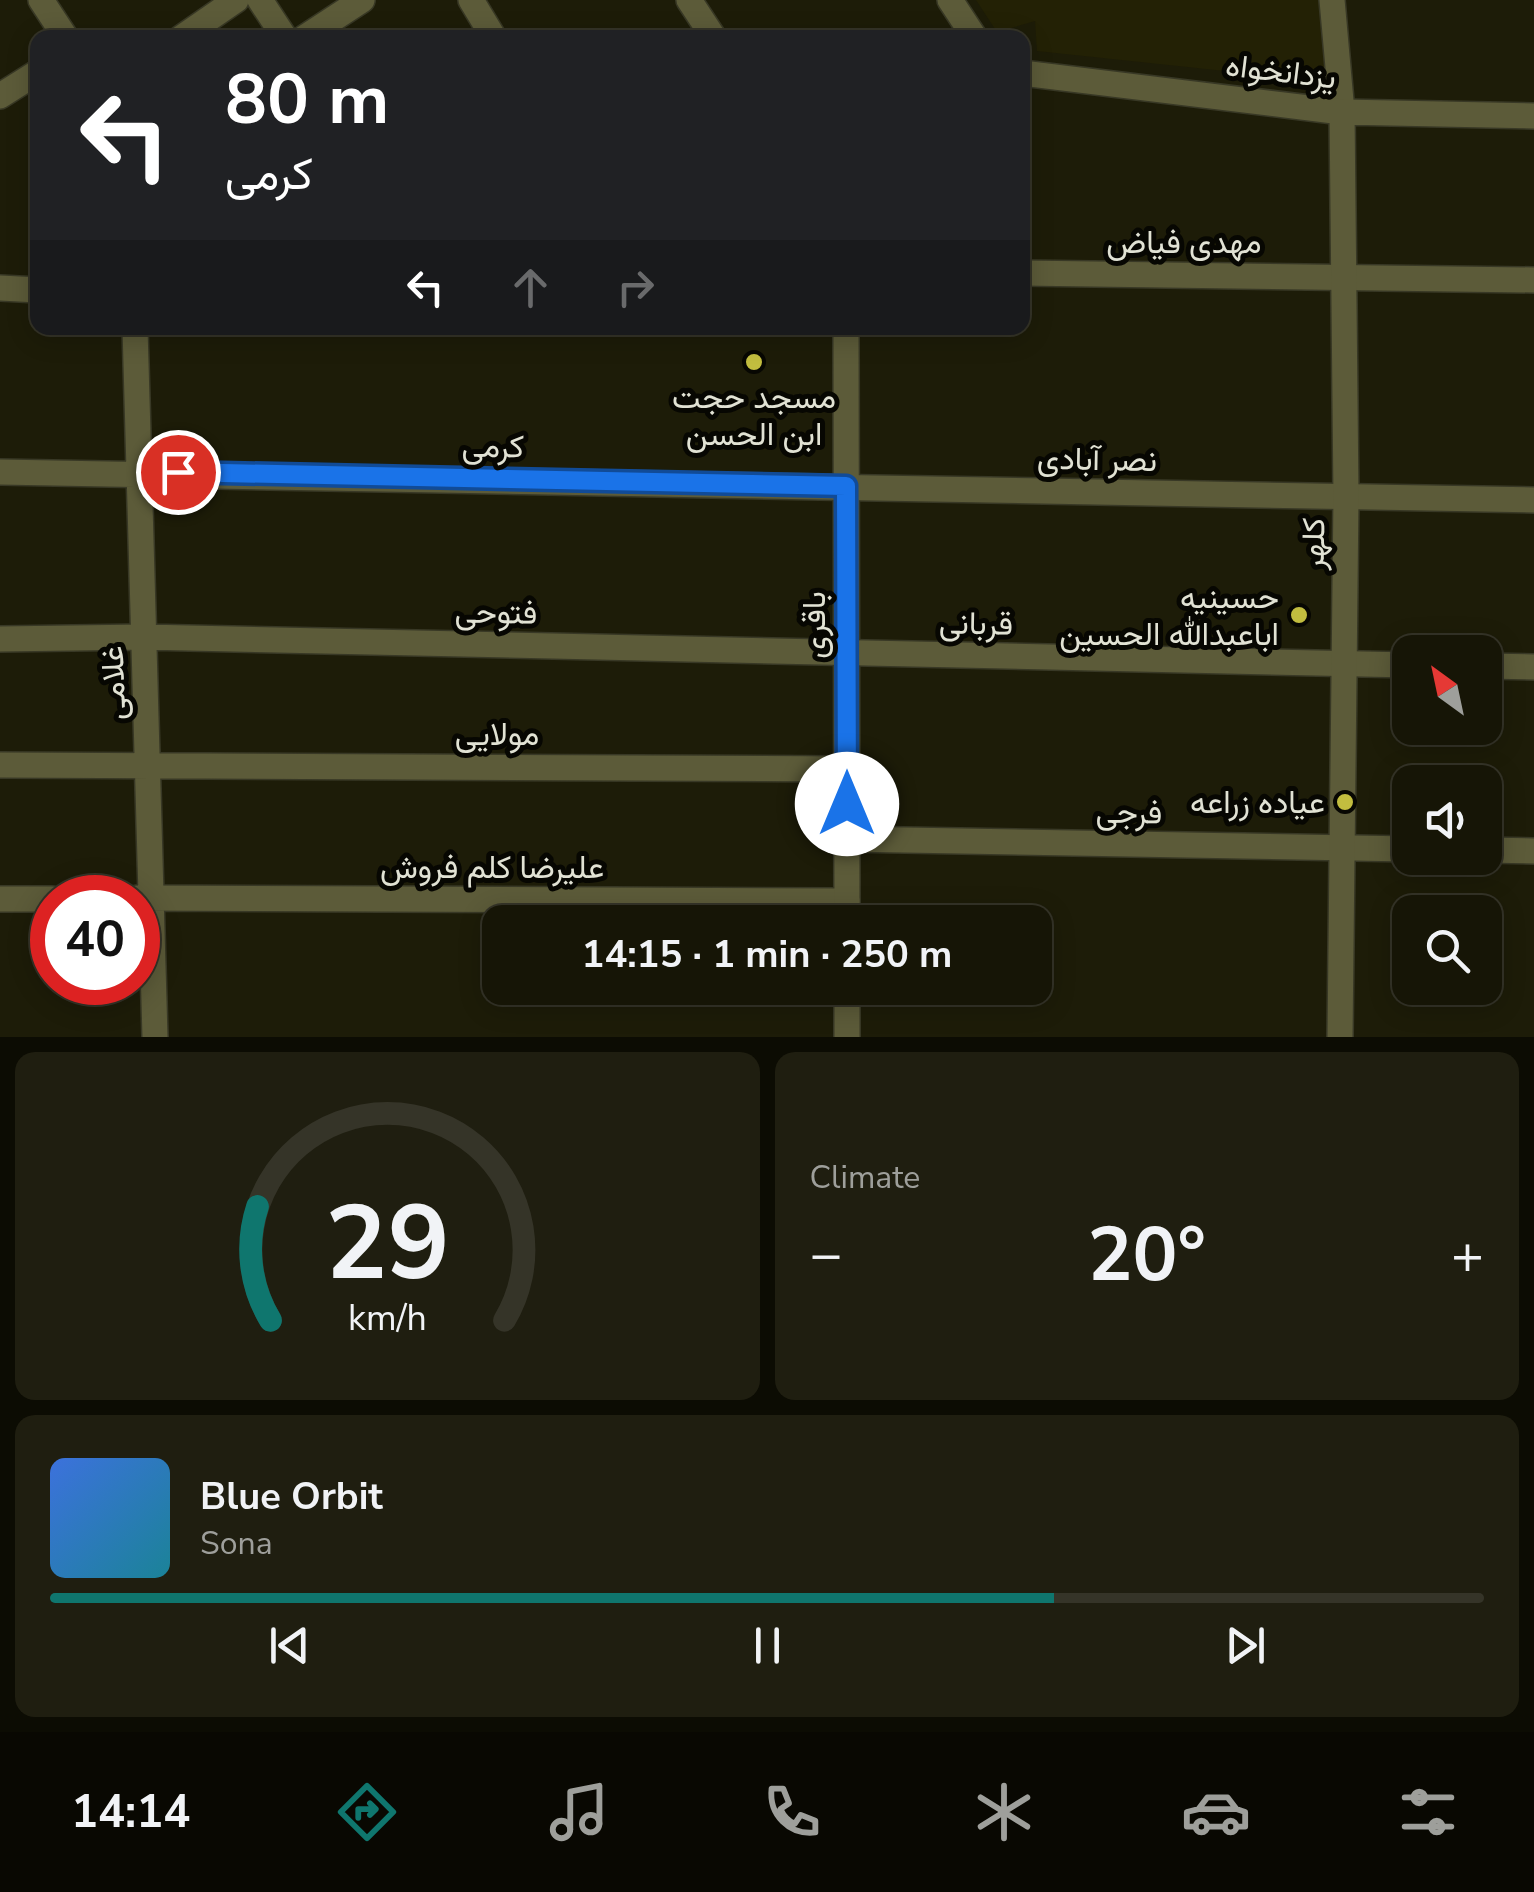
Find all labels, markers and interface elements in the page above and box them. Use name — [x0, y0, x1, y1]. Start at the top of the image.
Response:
street label: یزدانخواه — [1223, 43, 1339, 100]
text: 80 m — [225, 52, 389, 148]
icon: left — [60, 70, 190, 200]
text: کرمی — [225, 144, 313, 205]
street label: مهدی فیاض — [1106, 221, 1262, 264]
icon: left — [398, 260, 453, 315]
icon: ahead — [503, 260, 558, 315]
icon: right — [608, 260, 663, 315]
marker: مسجد حجت ابن الحسن — [743, 351, 765, 373]
place label: مسجد حجت ابن الحسن — [672, 376, 836, 456]
street label: کرمی — [461, 424, 525, 469]
pin — [136, 430, 221, 515]
street label: نصر آبادی — [1036, 437, 1158, 482]
icon: arrive — [151, 445, 206, 500]
street label: کلهر — [1292, 517, 1335, 572]
place label: حسینیه اباعبدالله الحسین — [1059, 576, 1279, 656]
street label: فتوحی — [454, 590, 538, 635]
street label: باقری — [793, 591, 836, 659]
street label: قربانی — [939, 601, 1013, 646]
marker: حسینیه اباعبدالله الحسین — [1288, 604, 1310, 626]
north arrow — [1392, 635, 1502, 745]
map controls — [1392, 635, 1502, 1005]
street label: غلامی — [91, 645, 136, 721]
street label: مولایی — [455, 713, 539, 756]
position arrow — [795, 752, 899, 856]
button: sound — [1392, 765, 1502, 875]
place label: عیاده زراعه — [1190, 781, 1325, 824]
street label: فرجی — [1095, 790, 1163, 835]
marker: عیاده زراعه — [1334, 791, 1356, 813]
street label: علیرضا کلم فروش — [380, 846, 604, 889]
speed limit sign: 40 — [30, 875, 160, 1005]
button: search — [1392, 895, 1502, 1005]
text: 14:15 · 1 min · 250 m — [582, 929, 952, 980]
text: Climate — [810, 1156, 920, 1199]
text: 29 — [325, 1173, 450, 1315]
text: 20° — [1088, 1204, 1206, 1306]
text: − — [810, 1217, 843, 1292]
text: + — [1451, 1217, 1484, 1292]
text: km/h — [348, 1294, 427, 1343]
text: Blue Orbit — [200, 1471, 383, 1522]
text: Sona — [200, 1522, 273, 1565]
icon: previous — [262, 1618, 317, 1673]
icon: pause — [740, 1618, 795, 1673]
icon: next — [1218, 1618, 1273, 1673]
icon: directions — [332, 1777, 402, 1847]
icon: music — [544, 1777, 614, 1847]
icon: phone — [757, 1777, 827, 1847]
icon: climate — [969, 1777, 1039, 1847]
icon: car — [1181, 1777, 1251, 1847]
icon: filters — [1393, 1777, 1463, 1847]
text: 14:14 — [71, 1782, 190, 1843]

